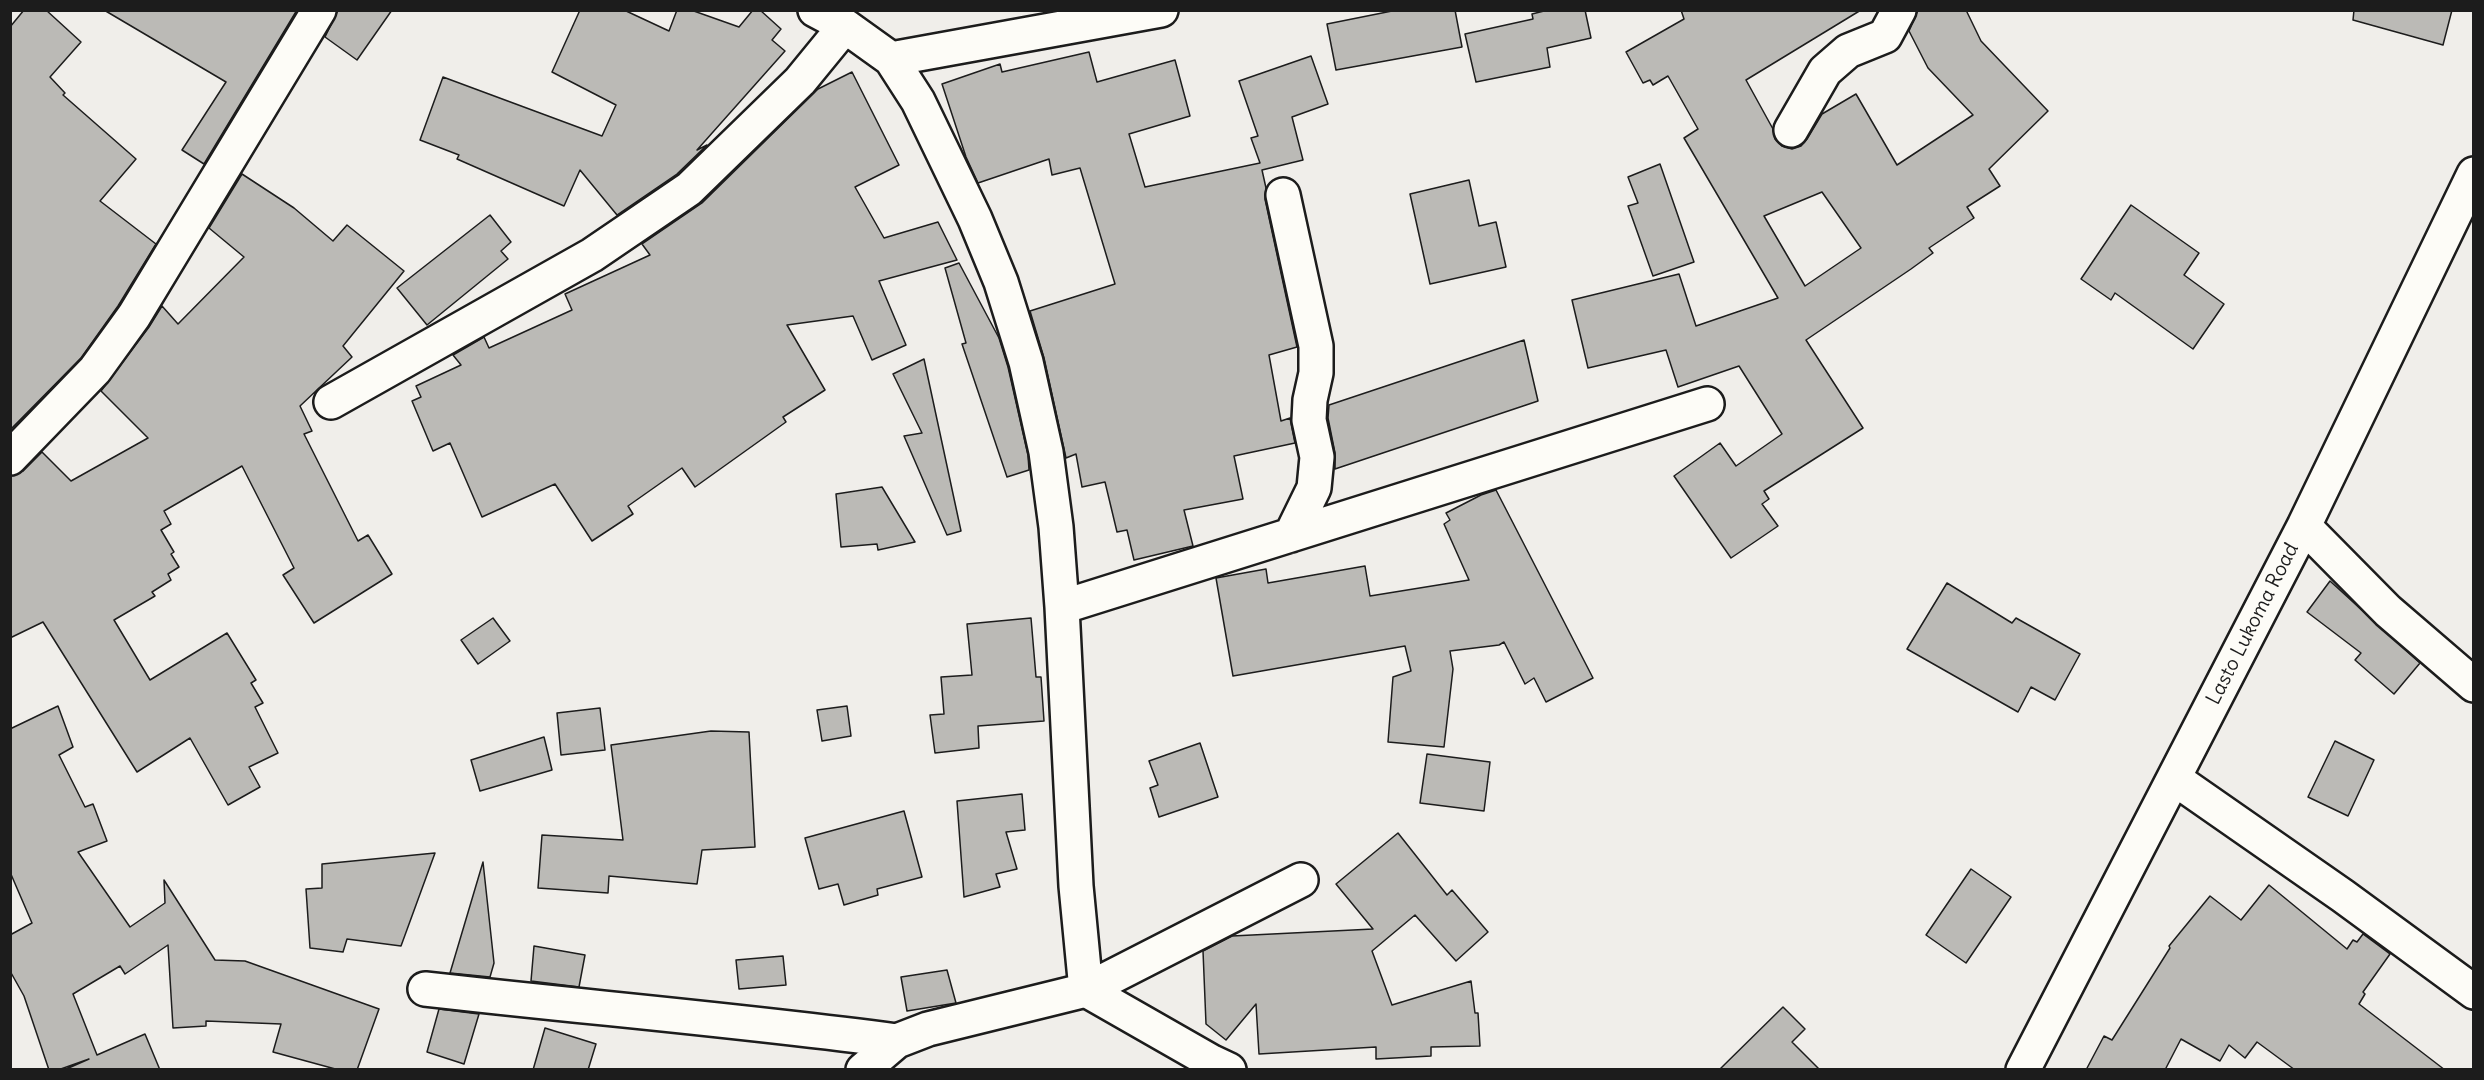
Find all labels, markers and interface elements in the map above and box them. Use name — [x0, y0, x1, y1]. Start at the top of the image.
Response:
street label: Lasto Lukoma Road — [2202, 539, 2304, 709]

